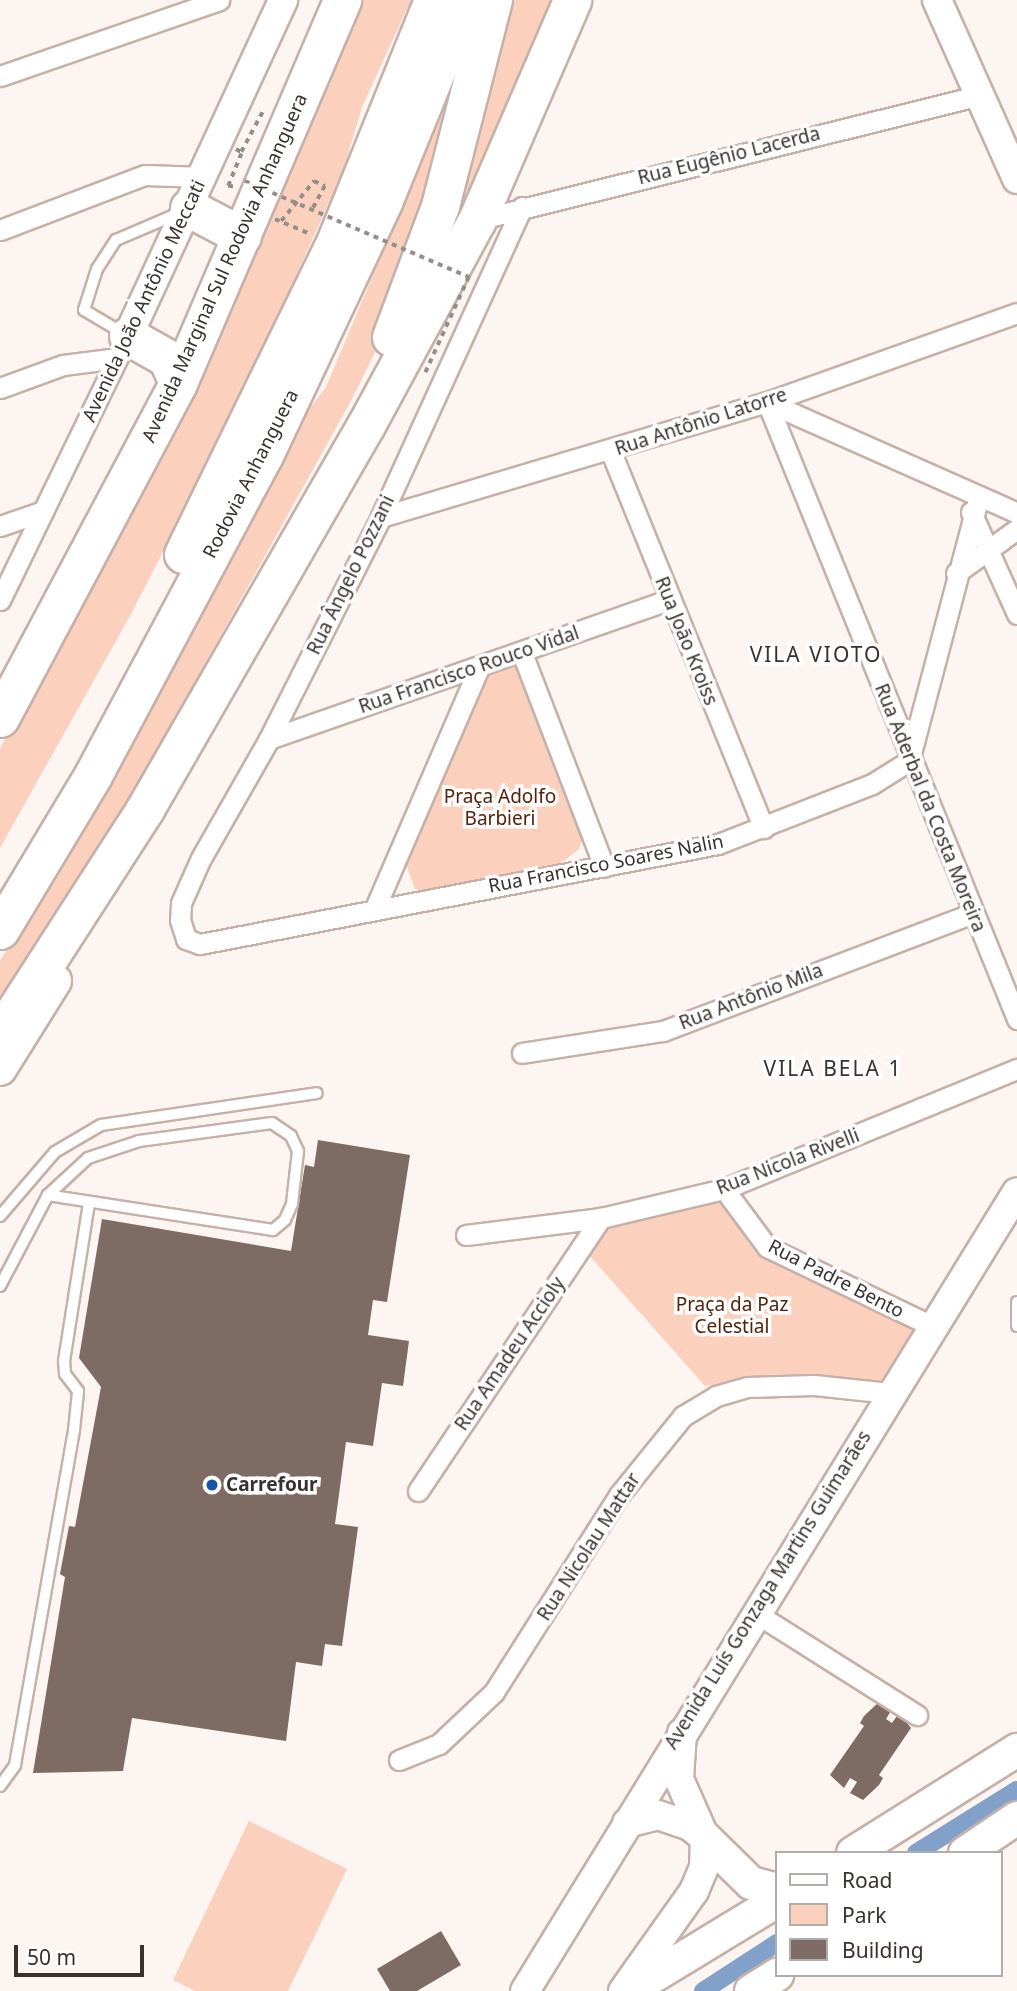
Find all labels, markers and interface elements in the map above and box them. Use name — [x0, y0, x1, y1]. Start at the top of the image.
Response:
street label: Avenida Marginal Sul Rodovia Anhanguera — [137, 90, 313, 446]
street label: Rua Eugênio Lacerda — [635, 122, 823, 190]
street label: Avenida João Antônio Meccati — [78, 176, 210, 426]
street label: Rua Antônio Latorre — [612, 383, 790, 461]
street label: Rodovia Anhanguera — [198, 386, 304, 562]
street label: Rua Ângelo Pozzani — [302, 491, 400, 659]
street label: Rua João Kroiss — [650, 573, 722, 709]
street label: Rua Francisco Rouco Vidal — [356, 622, 582, 718]
district label: VILA VIOTO — [751, 641, 881, 667]
street label: Rua Aderbal da Costa Moreira — [870, 680, 990, 936]
park label: Praça Adolfo Barbieri — [444, 786, 556, 830]
street label: Rua Francisco Soares Nalin — [487, 830, 725, 898]
street label: Rua Antônio Mila — [676, 959, 826, 1035]
district label: VILA BELA 1 — [765, 1055, 901, 1081]
street label: Rua Nicola Rivelli — [713, 1124, 863, 1200]
street label: Rua Padre Bento — [764, 1235, 908, 1323]
street label: Rua Amadeu Accioly — [450, 1273, 570, 1435]
park label: Praça da Paz Celestial — [676, 1294, 788, 1338]
street label: Avenida Luís Gonzaga Martins Guimarães — [660, 1427, 876, 1753]
street label: Rua Nicolau Mattar — [533, 1469, 645, 1625]
place label: Carrefour — [226, 1474, 318, 1496]
marker: Carrefour — [204, 1477, 220, 1493]
legend — [776, 1851, 1003, 1977]
text: Road — [842, 1866, 892, 1894]
text: Park — [842, 1901, 886, 1929]
scale bar — [18, 1932, 147, 1976]
text: Building — [842, 1936, 924, 1964]
text: 50 m — [27, 1943, 76, 1971]

